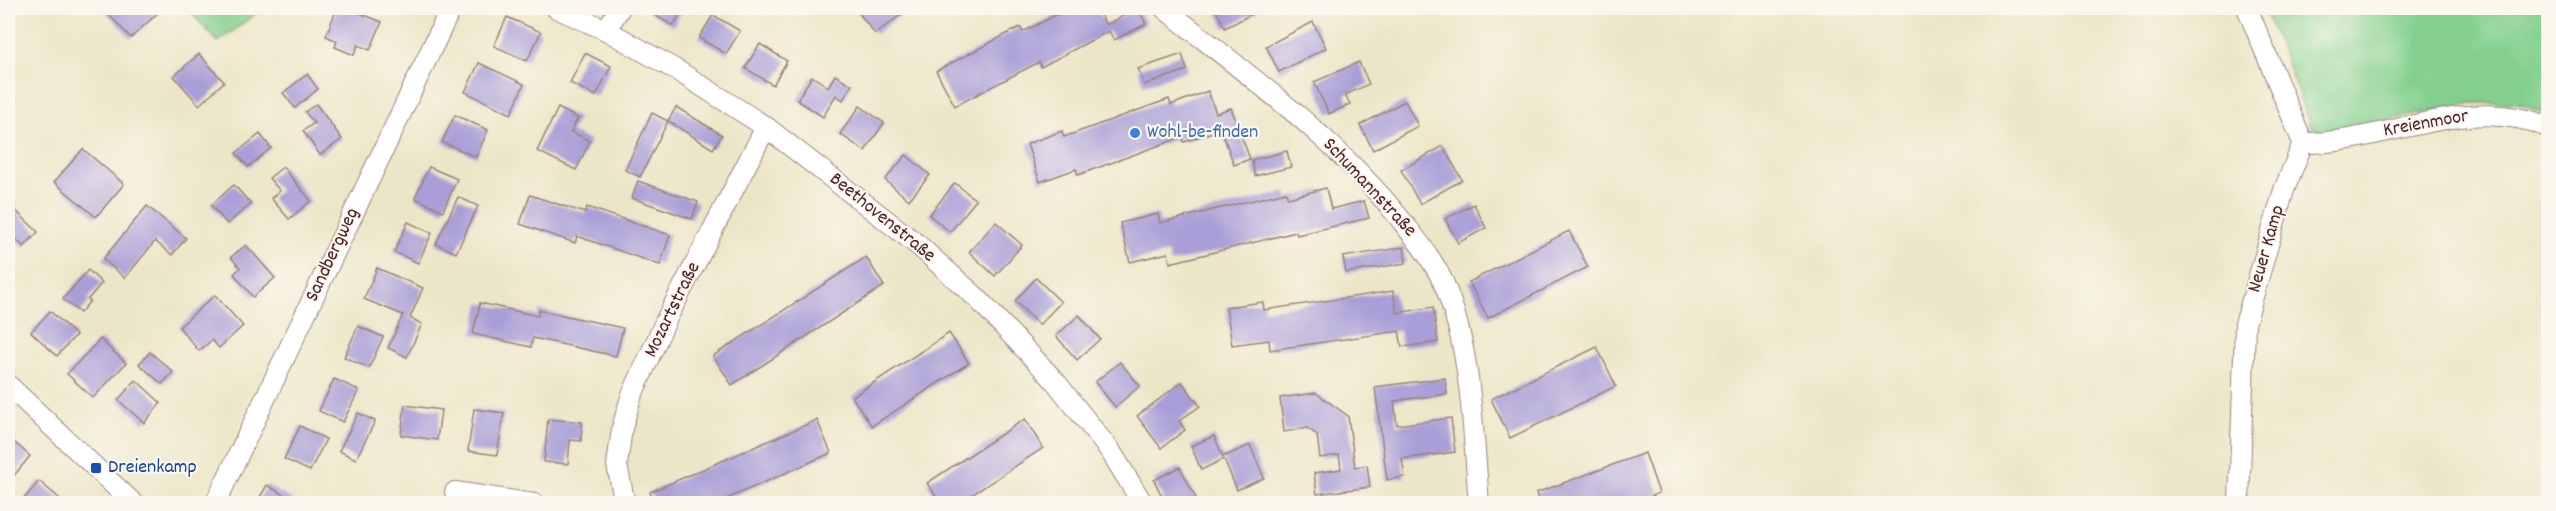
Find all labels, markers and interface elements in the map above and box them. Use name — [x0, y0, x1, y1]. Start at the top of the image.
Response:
street label: Kreienmoor — [2381, 103, 2471, 145]
place label: Wohl-be-finden — [1147, 119, 1258, 147]
marker: Wohl-be-finden — [1128, 126, 1142, 140]
street label: Schumannstraße — [1315, 132, 1423, 244]
street label: Beethovenstraße — [823, 166, 941, 270]
street label: Neuer Kamp — [2241, 202, 2293, 296]
street label: Sandbergweg — [299, 203, 367, 307]
street label: Mozartstraße — [638, 257, 708, 363]
place label: Dreienkamp — [108, 454, 197, 482]
marker: Dreienkamp — [89, 461, 103, 475]

